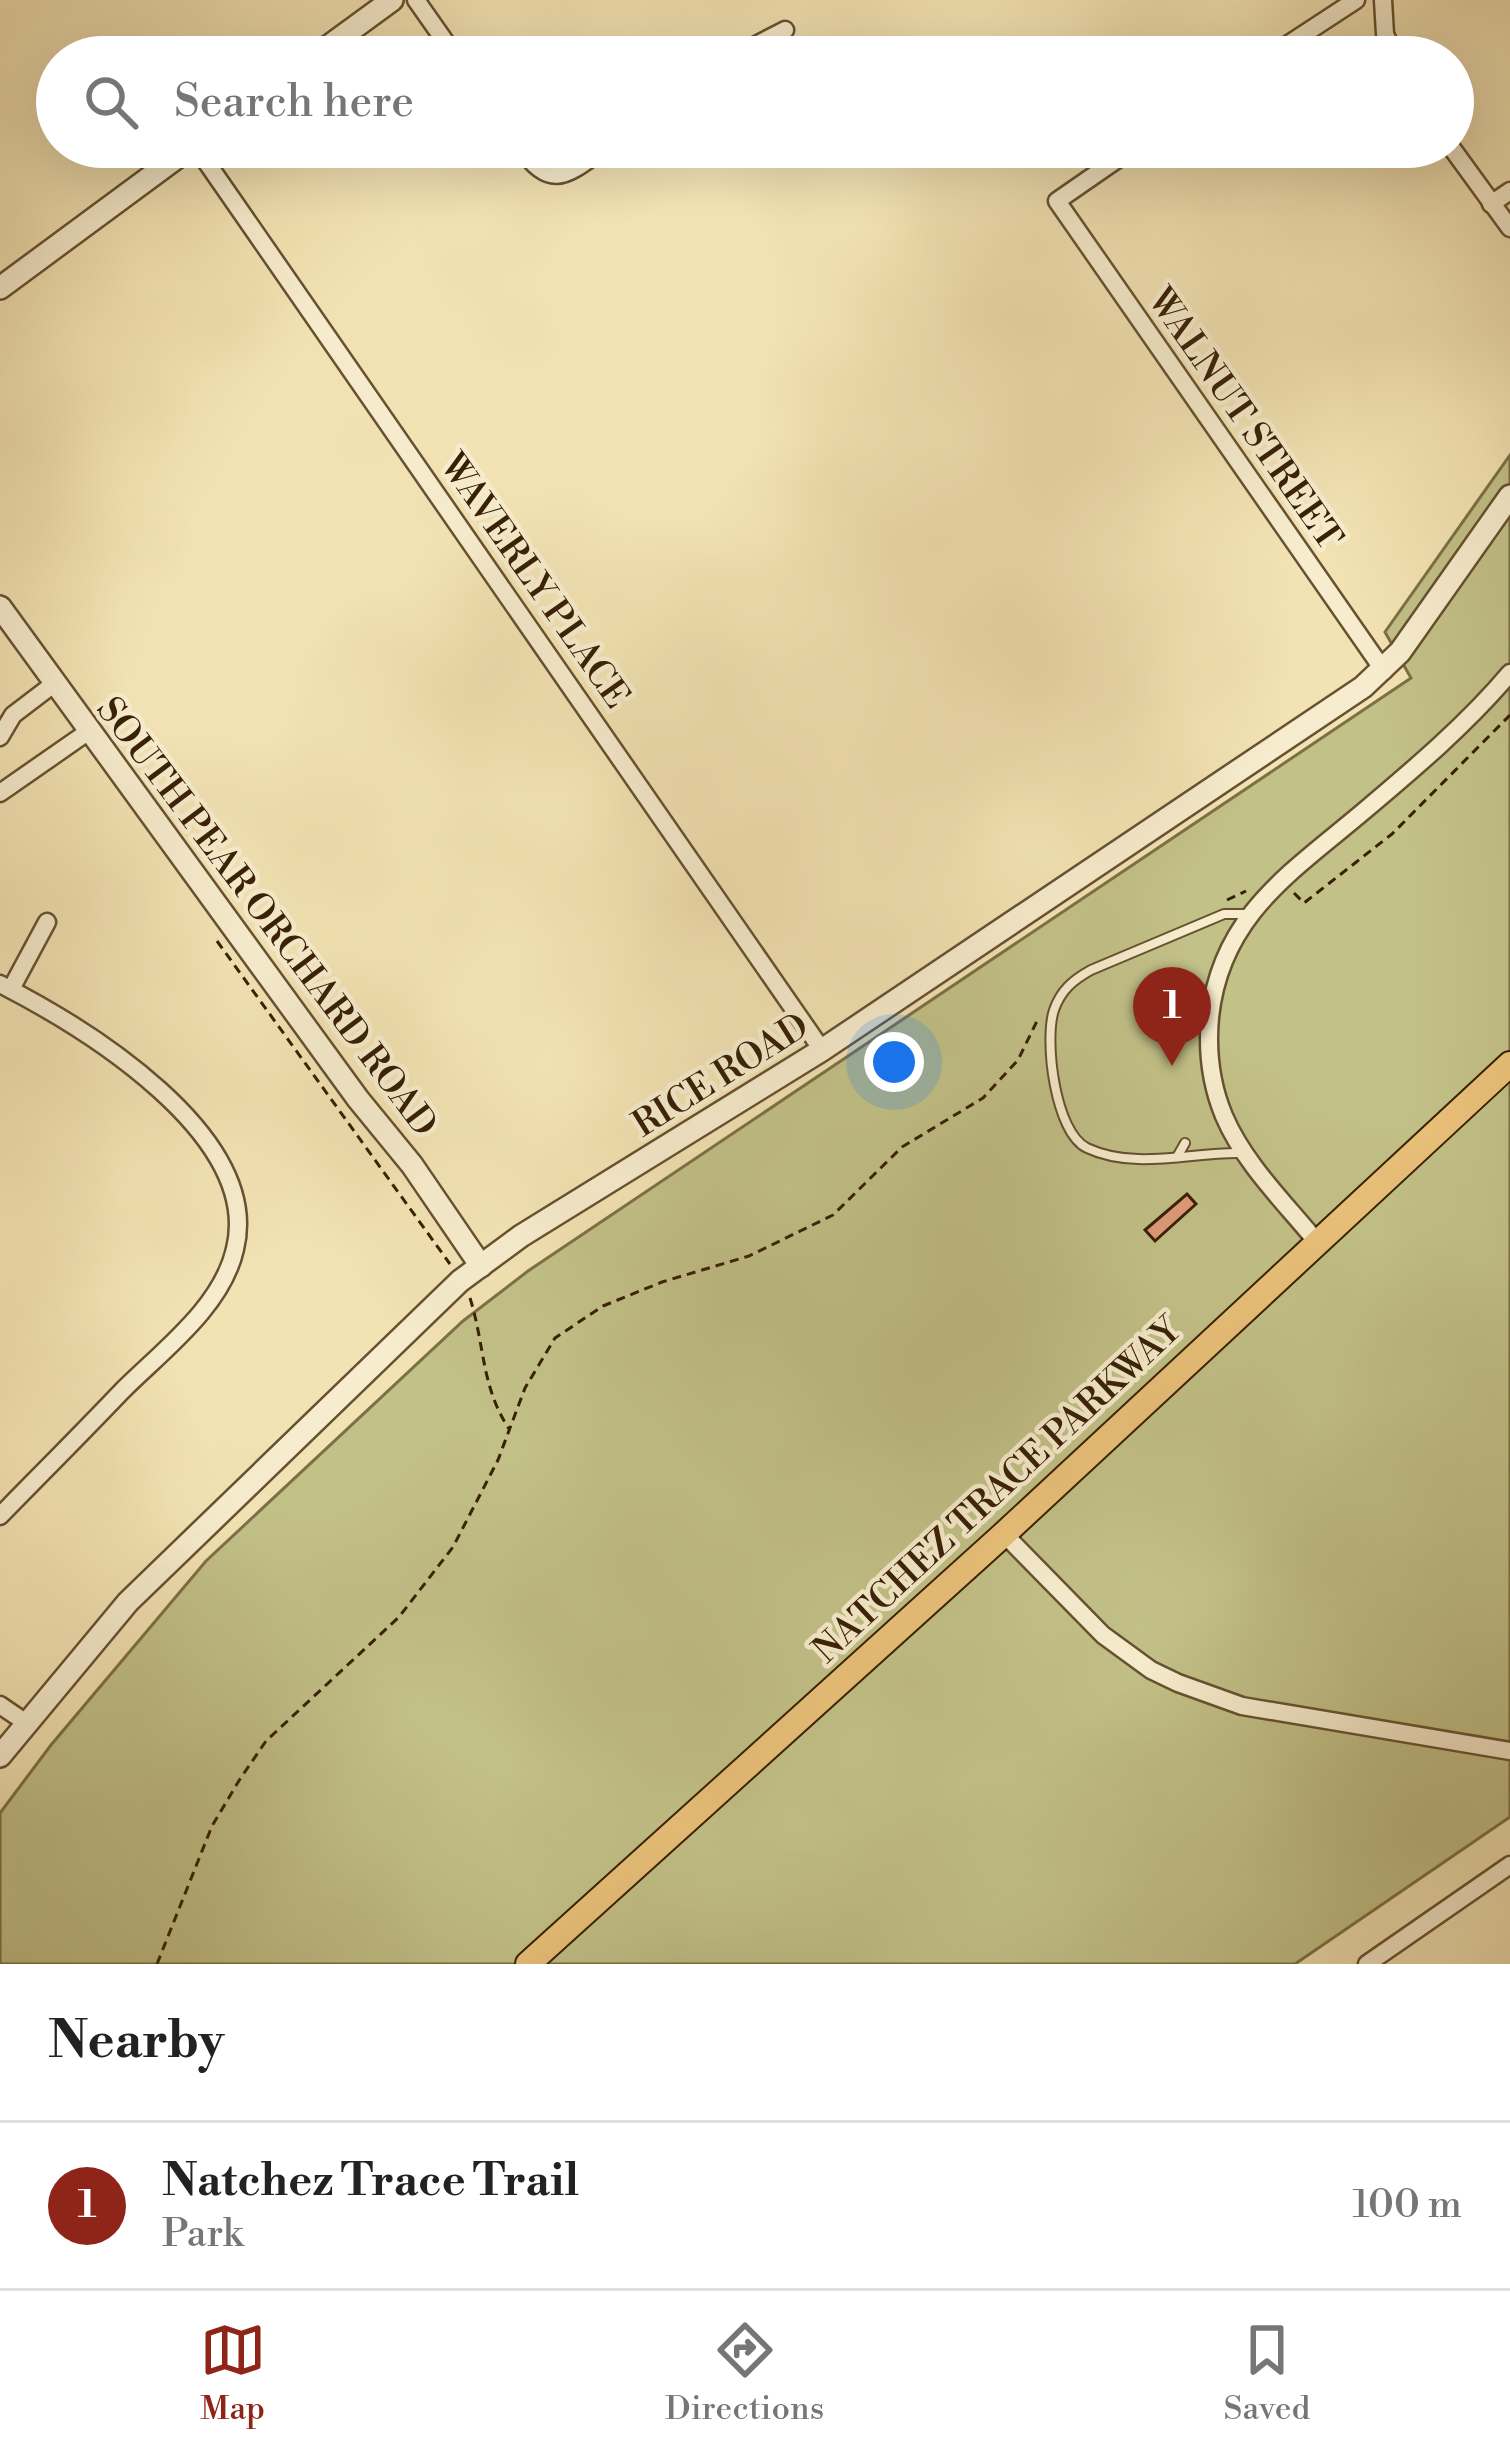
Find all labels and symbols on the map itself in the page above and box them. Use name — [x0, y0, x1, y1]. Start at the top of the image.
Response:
street label: WALNUT STREET — [1136, 279, 1351, 559]
street label: WAVERLY PLACE — [429, 444, 639, 718]
street label: SOUTH PEAR ORCHARD ROAD — [86, 689, 446, 1146]
pin: 1 — [1133, 967, 1211, 1066]
street label: RICE ROAD — [625, 1004, 818, 1148]
your location — [864, 1032, 924, 1092]
street label: NATCHEZ TRACE PARKWAY — [804, 1307, 1193, 1673]

